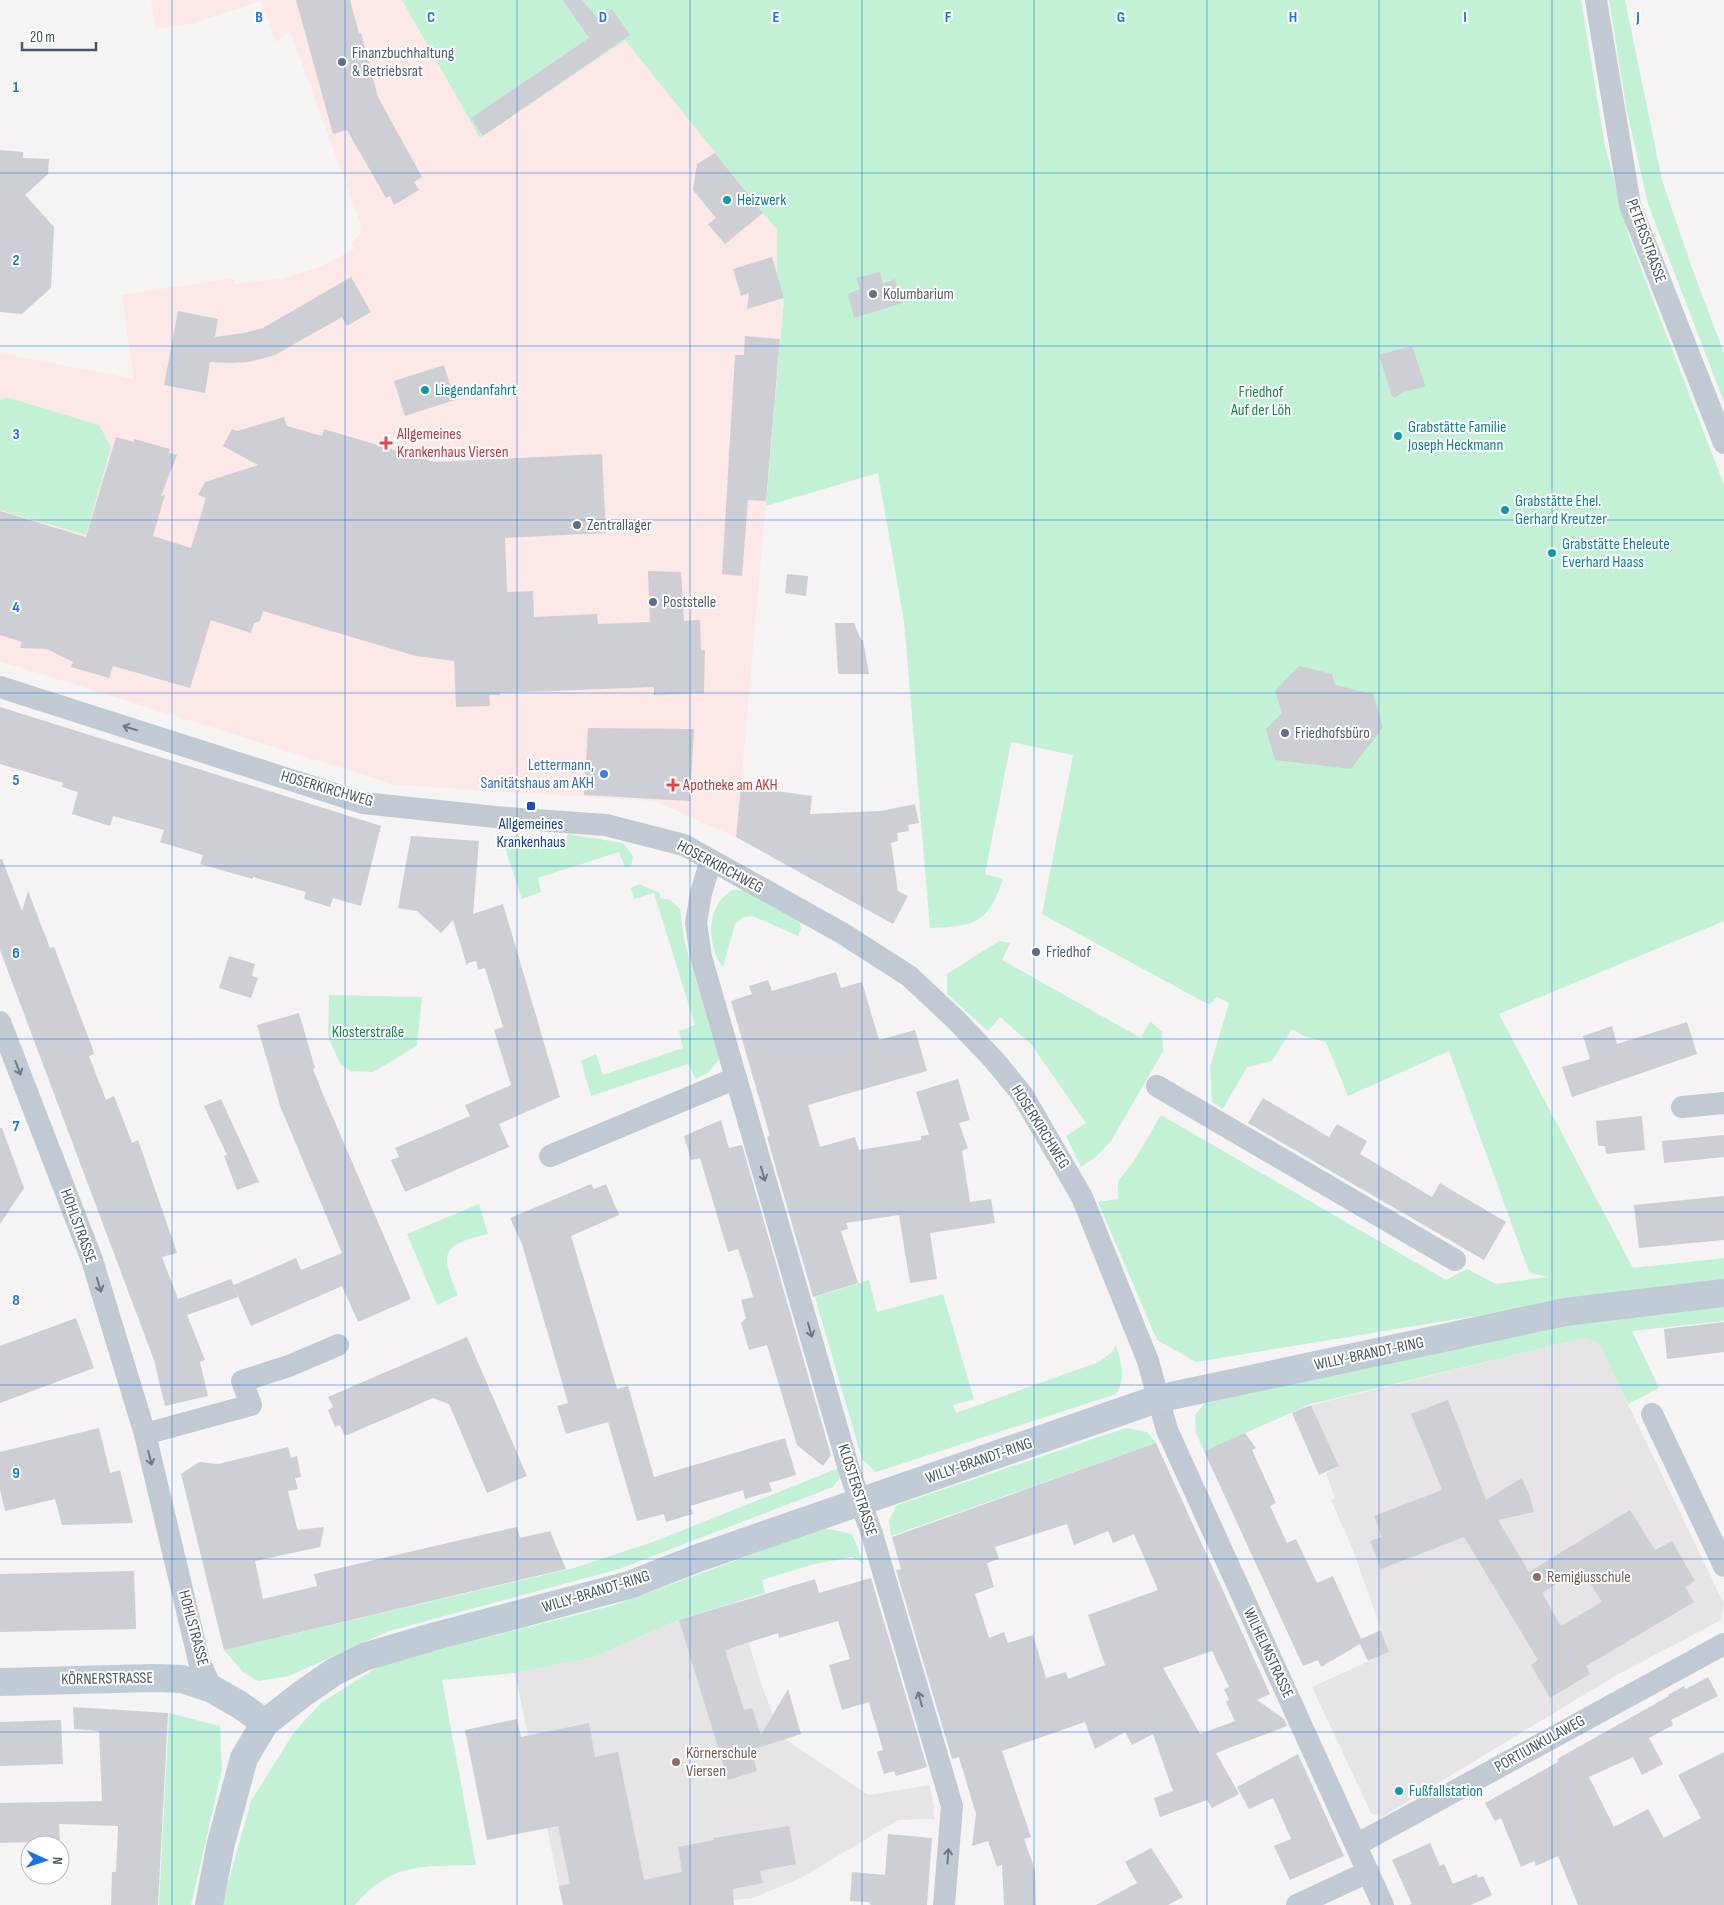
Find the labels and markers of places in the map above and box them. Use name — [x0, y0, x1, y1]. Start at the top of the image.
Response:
place label: Finanzbuchhaltung & Betriebsrat — [352, 44, 454, 81]
marker: Finanzbuchhaltung & Betriebsrat — [336, 56, 348, 68]
place label: Heizwerk — [737, 191, 786, 210]
marker: Heizwerk — [721, 194, 733, 206]
place label: Kolumbarium — [883, 285, 954, 304]
marker: Kolumbarium — [867, 288, 879, 300]
place label: Liegendanfahrt — [435, 381, 517, 400]
marker: Liegendanfahrt — [419, 384, 431, 396]
place label: Grabstätte Familie Joseph Heckmann — [1407, 418, 1506, 455]
place label: Allgemeines Krankenhaus Viersen — [396, 425, 509, 462]
marker: Grabstätte Familie Joseph Heckmann — [1392, 430, 1404, 442]
marker: Allgemeines Krankenhaus Viersen — [379, 436, 393, 450]
place label: Grabstätte Ehel. Gerhard Kreutzer — [1515, 492, 1607, 529]
marker: Grabstätte Ehel. Gerhard Kreutzer — [1499, 504, 1511, 516]
place label: Zentrallager — [587, 516, 652, 535]
marker: Zentrallager — [571, 519, 583, 531]
place label: Grabstätte Eheleute Everhard Haass — [1562, 535, 1670, 572]
marker: Grabstätte Eheleute Everhard Haass — [1546, 547, 1558, 559]
place label: Poststelle — [663, 593, 716, 612]
marker: Poststelle — [647, 596, 659, 608]
place label: Friedhofsbüro — [1295, 724, 1370, 743]
marker: Friedhofsbüro — [1279, 727, 1291, 739]
place label: Lettermann, Sanitätshaus am AKH — [481, 756, 594, 793]
marker: Lettermann, Sanitätshaus am AKH — [598, 768, 610, 780]
place label: Apotheke am AKH — [682, 776, 778, 795]
marker: Apotheke am AKH — [667, 779, 679, 791]
marker: Allgemeines Krankenhaus — [525, 800, 537, 812]
place label: Allgemeines Krankenhaus — [496, 815, 566, 852]
place label: Friedhof — [1046, 943, 1091, 962]
marker: Friedhof — [1030, 946, 1042, 958]
place label: Remigiusschule — [1547, 1568, 1631, 1587]
marker: Remigiusschule — [1531, 1571, 1543, 1583]
place label: Körnerschule Viersen — [686, 1744, 757, 1781]
marker: Körnerschule Viersen — [670, 1756, 682, 1768]
place label: Fußfallstation — [1409, 1782, 1483, 1801]
marker: Fußfallstation — [1393, 1785, 1405, 1797]

